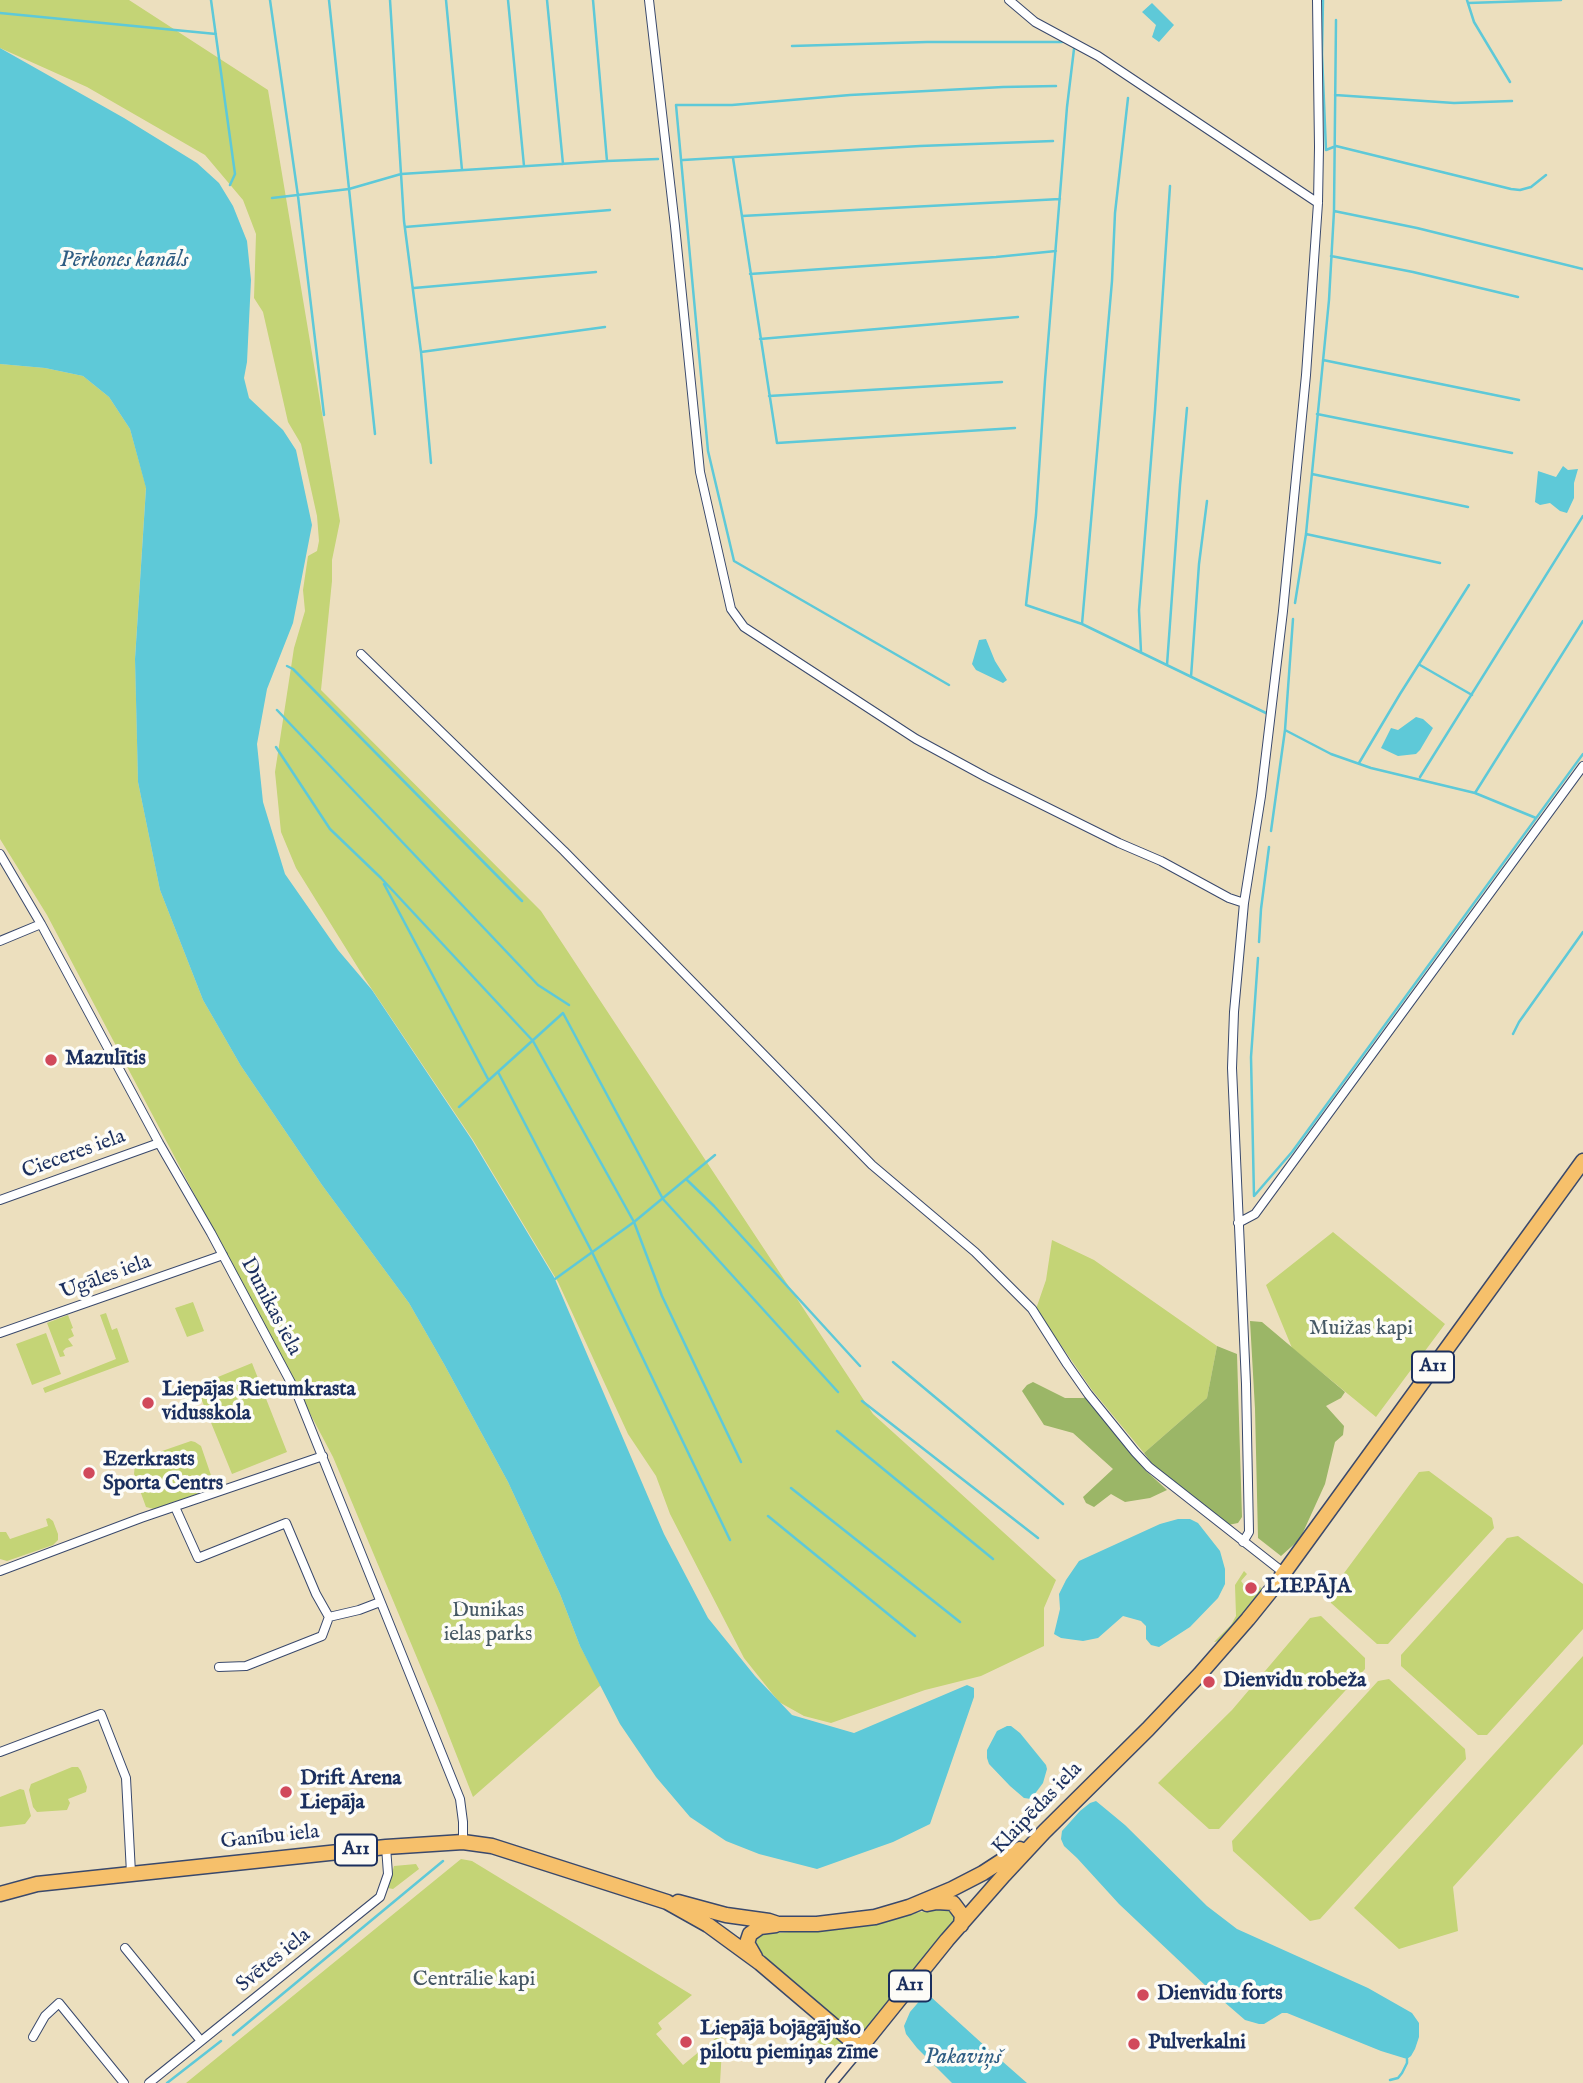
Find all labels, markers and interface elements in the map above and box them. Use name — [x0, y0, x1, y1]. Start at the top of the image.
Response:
water label: Pērkones kanāls — [60, 247, 188, 275]
place label: Mazulītis — [65, 1047, 146, 1073]
marker: Mazulītis — [43, 1052, 59, 1068]
street label: Cieceres iela — [19, 1125, 129, 1185]
street label: Ugāles iela — [57, 1250, 155, 1306]
street label: Dunikas iela — [234, 1254, 306, 1360]
park label: Muižas kapi — [1309, 1317, 1413, 1343]
road number: A11 — [1412, 1352, 1454, 1382]
place label: Liepājas Rietumkrasta vidusskola — [162, 1378, 356, 1428]
marker: Liepājas Rietumkrasta vidusskola — [140, 1395, 156, 1411]
place label: Ezerkrasts Sporta Centrs — [103, 1448, 223, 1498]
marker: Ezerkrasts Sporta Centrs — [81, 1465, 97, 1481]
place label: LIEPĀJA — [1265, 1575, 1351, 1601]
marker: LIEPĀJA — [1243, 1580, 1259, 1596]
park label: Dunikas ielas parks — [444, 1599, 532, 1649]
place label: Dienvidu robeža — [1223, 1669, 1366, 1695]
marker: Dienvidu robeža — [1201, 1674, 1217, 1690]
street label: Klaipēdas iela — [988, 1758, 1088, 1860]
place label: Drift Arena Liepāja — [300, 1767, 401, 1817]
marker: Drift Arena Liepāja — [278, 1784, 294, 1800]
street label: Ganību iela — [219, 1820, 321, 1856]
road number: A11 — [335, 1834, 377, 1866]
street label: Svētes iela — [232, 1923, 316, 1999]
park label: Centrālie kapi — [413, 1968, 535, 1994]
road number: A11 — [889, 1970, 931, 2002]
place label: Dienvidu forts — [1157, 1982, 1283, 2008]
marker: Dienvidu forts — [1135, 1987, 1151, 2003]
place label: Liepājā bojāgājušo pilotu piemiņas zīme — [700, 2017, 878, 2067]
place label: Pulverkalni — [1148, 2031, 1246, 2057]
marker: Liepājā bojāgājušo pilotu piemiņas zīme — [678, 2034, 694, 2050]
marker: Pulverkalni — [1126, 2036, 1142, 2052]
water label: Pakaviņš — [925, 2044, 1001, 2072]

